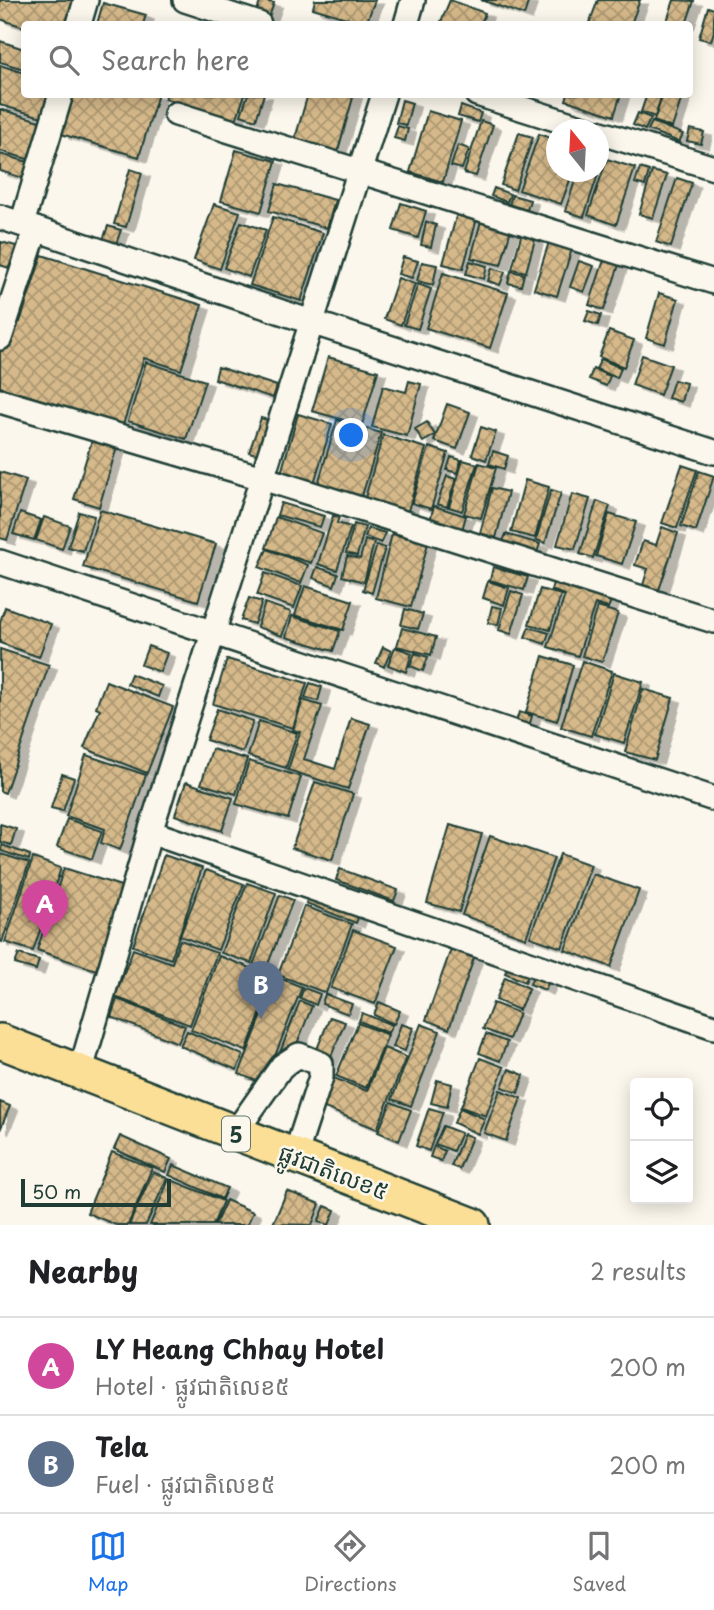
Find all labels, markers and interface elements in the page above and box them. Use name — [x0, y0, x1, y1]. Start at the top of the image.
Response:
search box — [21, 21, 693, 98]
text: Search here — [101, 40, 250, 79]
icon: search — [45, 41, 83, 79]
north arrow — [546, 119, 609, 182]
your location — [334, 418, 368, 452]
pin: A — [22, 880, 68, 938]
pin: B — [238, 961, 284, 1019]
map controls — [630, 1078, 693, 1204]
button: locate — [630, 1078, 693, 1141]
road number: 5 — [222, 1116, 250, 1152]
street label: ផ្លូវជាតិលេខ៥ — [272, 1134, 394, 1213]
button: layers — [630, 1141, 693, 1204]
scale bar — [21, 1176, 172, 1208]
text: 50 m — [32, 1177, 81, 1205]
text: Nearby — [28, 1248, 138, 1293]
text: 2 results — [590, 1253, 686, 1288]
text: LY Heang Chhay Hotel — [95, 1329, 384, 1368]
text: A — [42, 1349, 60, 1384]
text: 200 m — [609, 1349, 686, 1384]
text: Hotel · ផ្លូវជាតិលេខ៥ — [95, 1368, 290, 1403]
text: Tela — [95, 1427, 149, 1466]
text: B — [43, 1447, 59, 1482]
text: 200 m — [609, 1447, 686, 1482]
text: Fuel · ផ្លូវជាតិលេខ៥ — [95, 1466, 275, 1501]
tab: Map — [88, 1527, 128, 1597]
tab: Directions — [304, 1527, 397, 1597]
tab: Saved — [572, 1527, 626, 1597]

